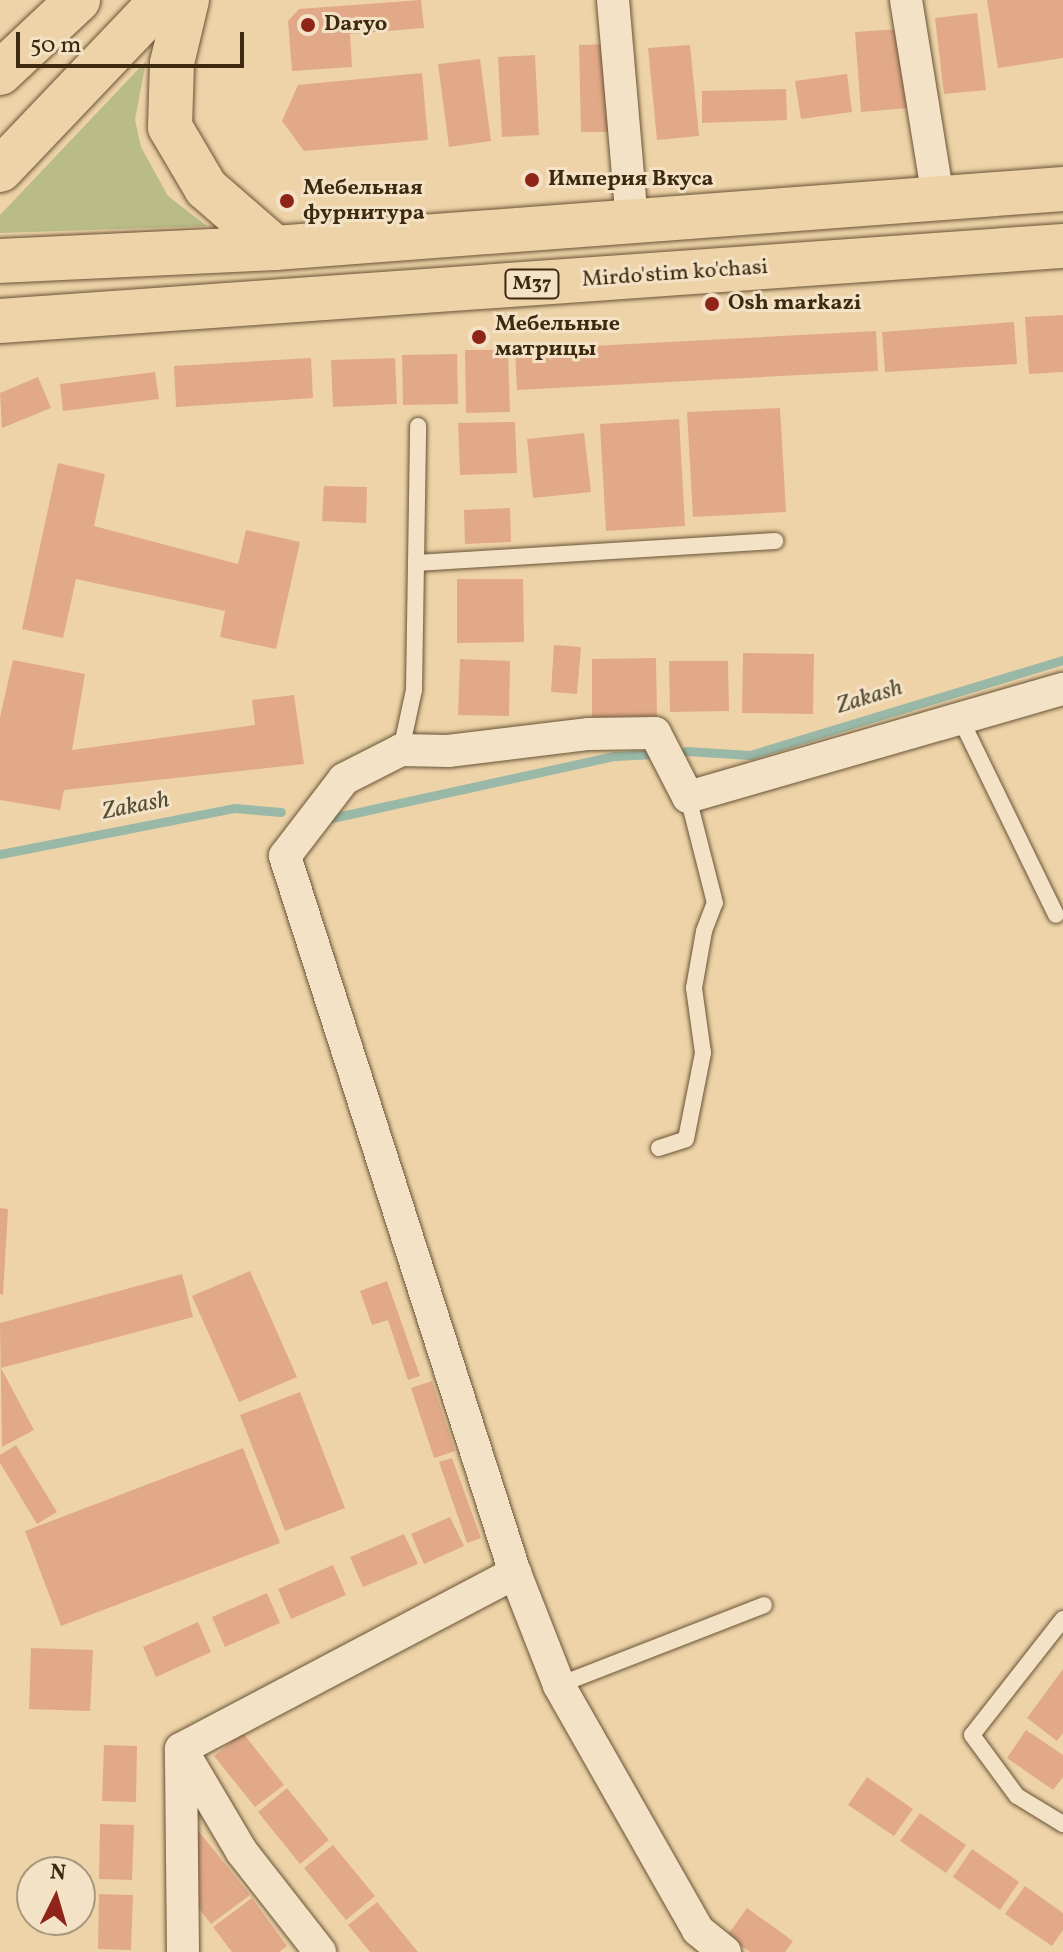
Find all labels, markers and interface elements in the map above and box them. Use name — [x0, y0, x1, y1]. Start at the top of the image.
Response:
place label: Daryo — [324, 12, 387, 38]
scale bar — [20, 16, 248, 66]
marker: Daryo — [299, 16, 317, 34]
text: 50 m — [30, 29, 82, 63]
place label: Империя Вкуса — [548, 167, 714, 193]
marker: Империя Вкуса — [523, 171, 541, 189]
place label: Мебельная фурнитура — [303, 175, 425, 226]
marker: Мебельная фурнитура — [278, 192, 296, 210]
street label: Mirdo'stim ko'chasi — [581, 254, 769, 294]
road number: M37 — [504, 268, 560, 300]
place label: Osh markazi — [728, 291, 861, 317]
marker: Osh markazi — [703, 295, 721, 313]
place label: Мебельные матрицы — [495, 311, 620, 362]
marker: Мебельные матрицы — [470, 328, 488, 346]
water label: Zakash — [833, 674, 907, 722]
water label: Zakash — [100, 786, 172, 828]
north arrow — [16, 1856, 96, 1936]
text: N — [49, 1857, 67, 1890]

